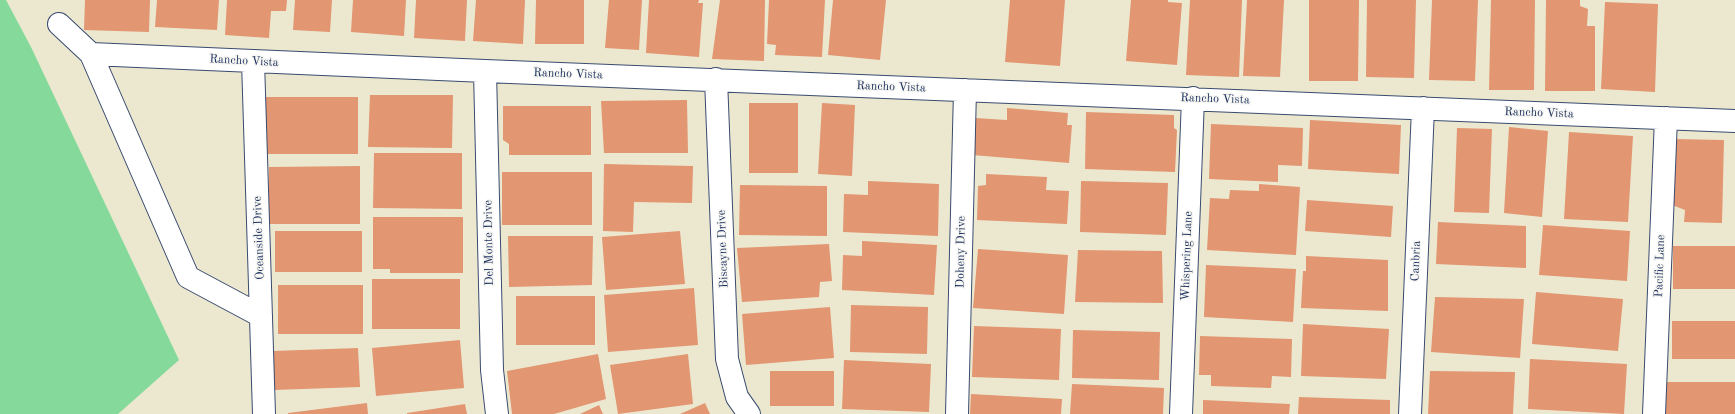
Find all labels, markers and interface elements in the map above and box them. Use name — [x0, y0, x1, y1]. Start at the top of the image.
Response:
street label: Rancho Vista — [209, 52, 279, 70]
street label: Rancho Vista — [533, 66, 603, 82]
street label: Rancho Vista — [856, 79, 926, 95]
street label: Rancho Vista — [1180, 91, 1250, 107]
street label: Rancho Vista — [1504, 105, 1574, 121]
street label: Oceanside Drive — [250, 196, 268, 280]
street label: Del Monte Drive — [481, 200, 497, 286]
street label: Biscayne Drive — [714, 210, 732, 288]
street label: Whispering Lane — [1178, 211, 1196, 301]
street label: Doheny Drive — [953, 216, 969, 288]
street label: Pacific Lane — [1652, 234, 1668, 298]
street label: Canbria — [1408, 240, 1424, 282]

